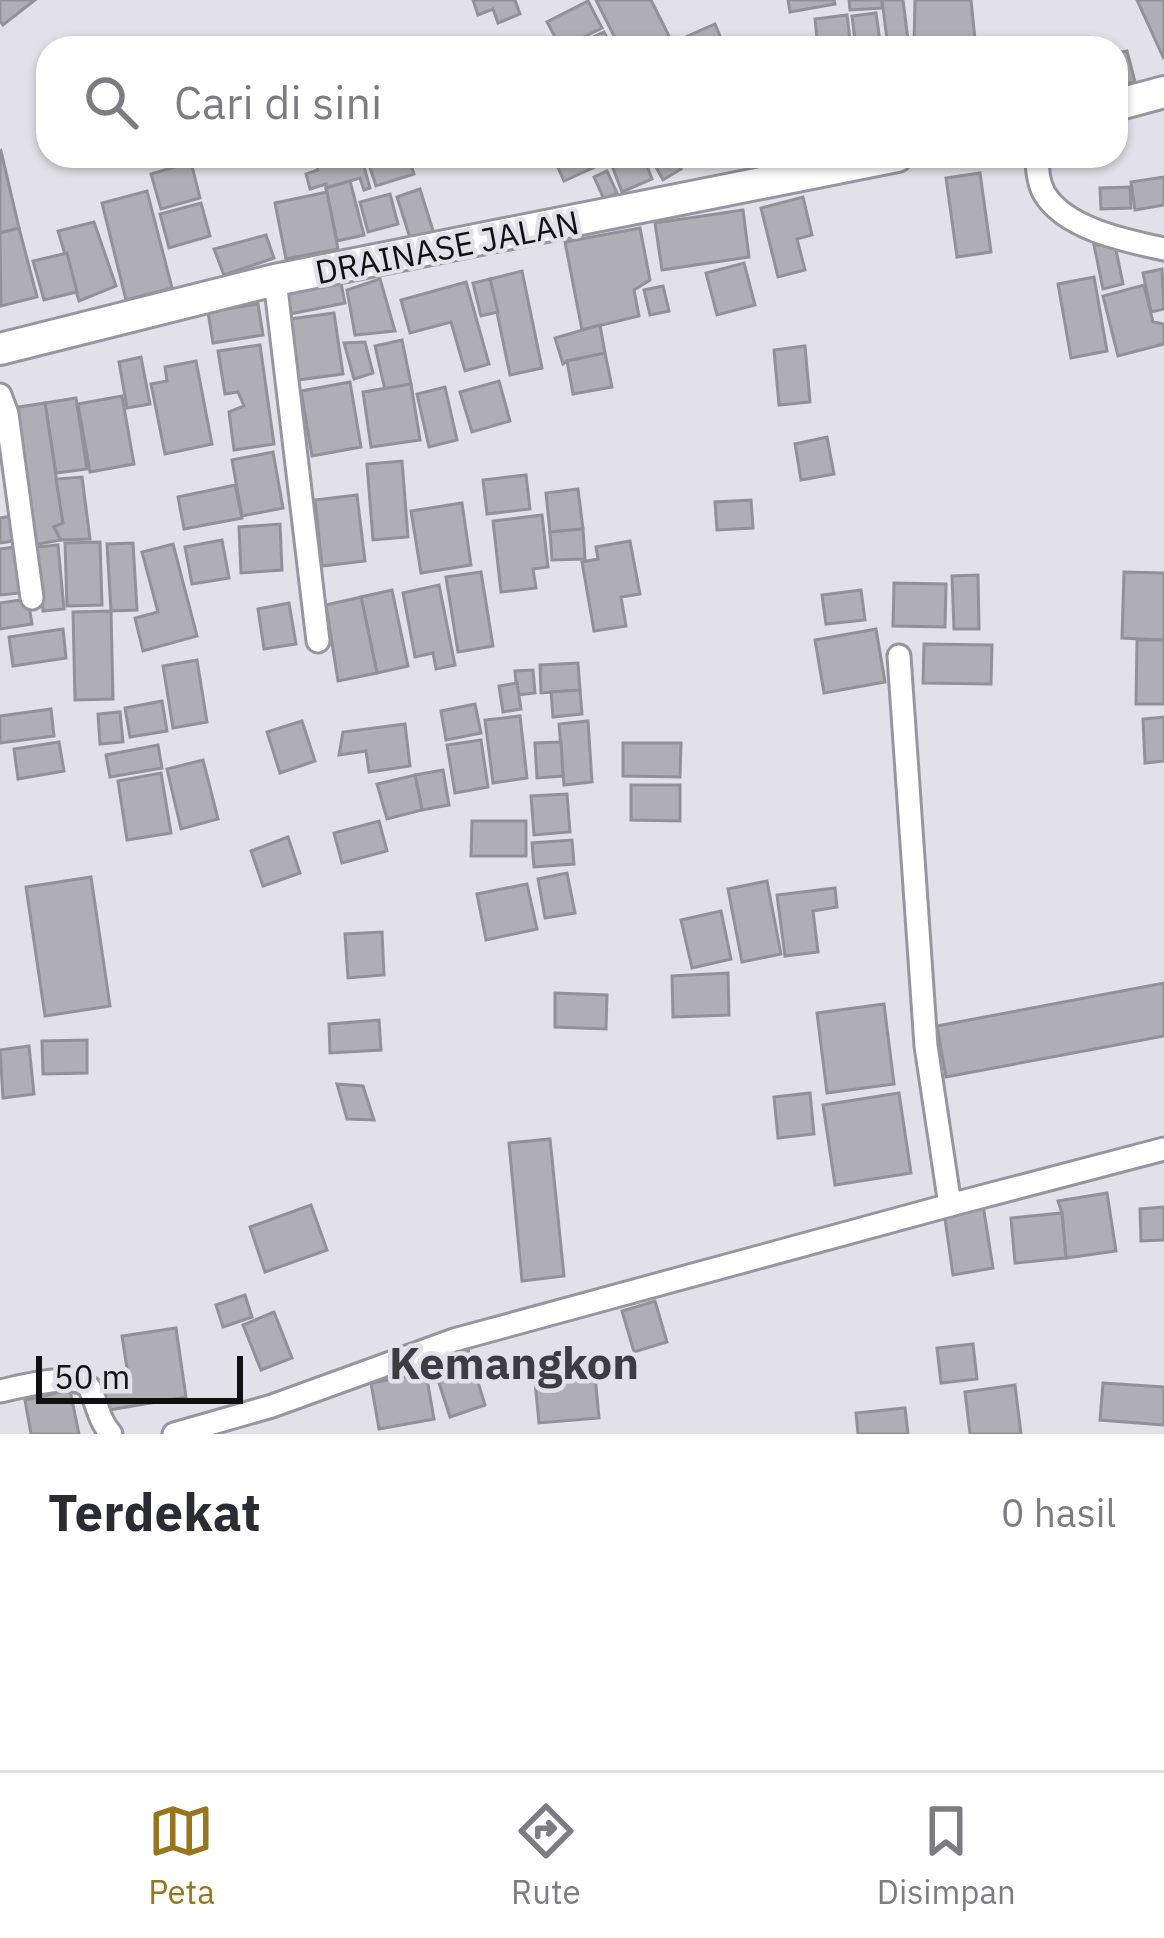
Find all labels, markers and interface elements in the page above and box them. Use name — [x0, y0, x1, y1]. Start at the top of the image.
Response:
search box — [36, 36, 1128, 168]
icon: search — [78, 69, 144, 135]
text: Cari di sini — [174, 73, 382, 131]
street label: DRAINASE JALAN — [311, 200, 582, 293]
district label: Kemangkon — [389, 1333, 639, 1391]
scale bar — [36, 1350, 243, 1403]
text: 50 m — [54, 1355, 130, 1398]
text: Terdekat — [48, 1479, 261, 1545]
text: 0 hasil — [1001, 1487, 1116, 1538]
tab: Peta — [148, 1798, 215, 1913]
tab: Rute — [511, 1798, 581, 1913]
tab: Disimpan — [877, 1798, 1016, 1913]

